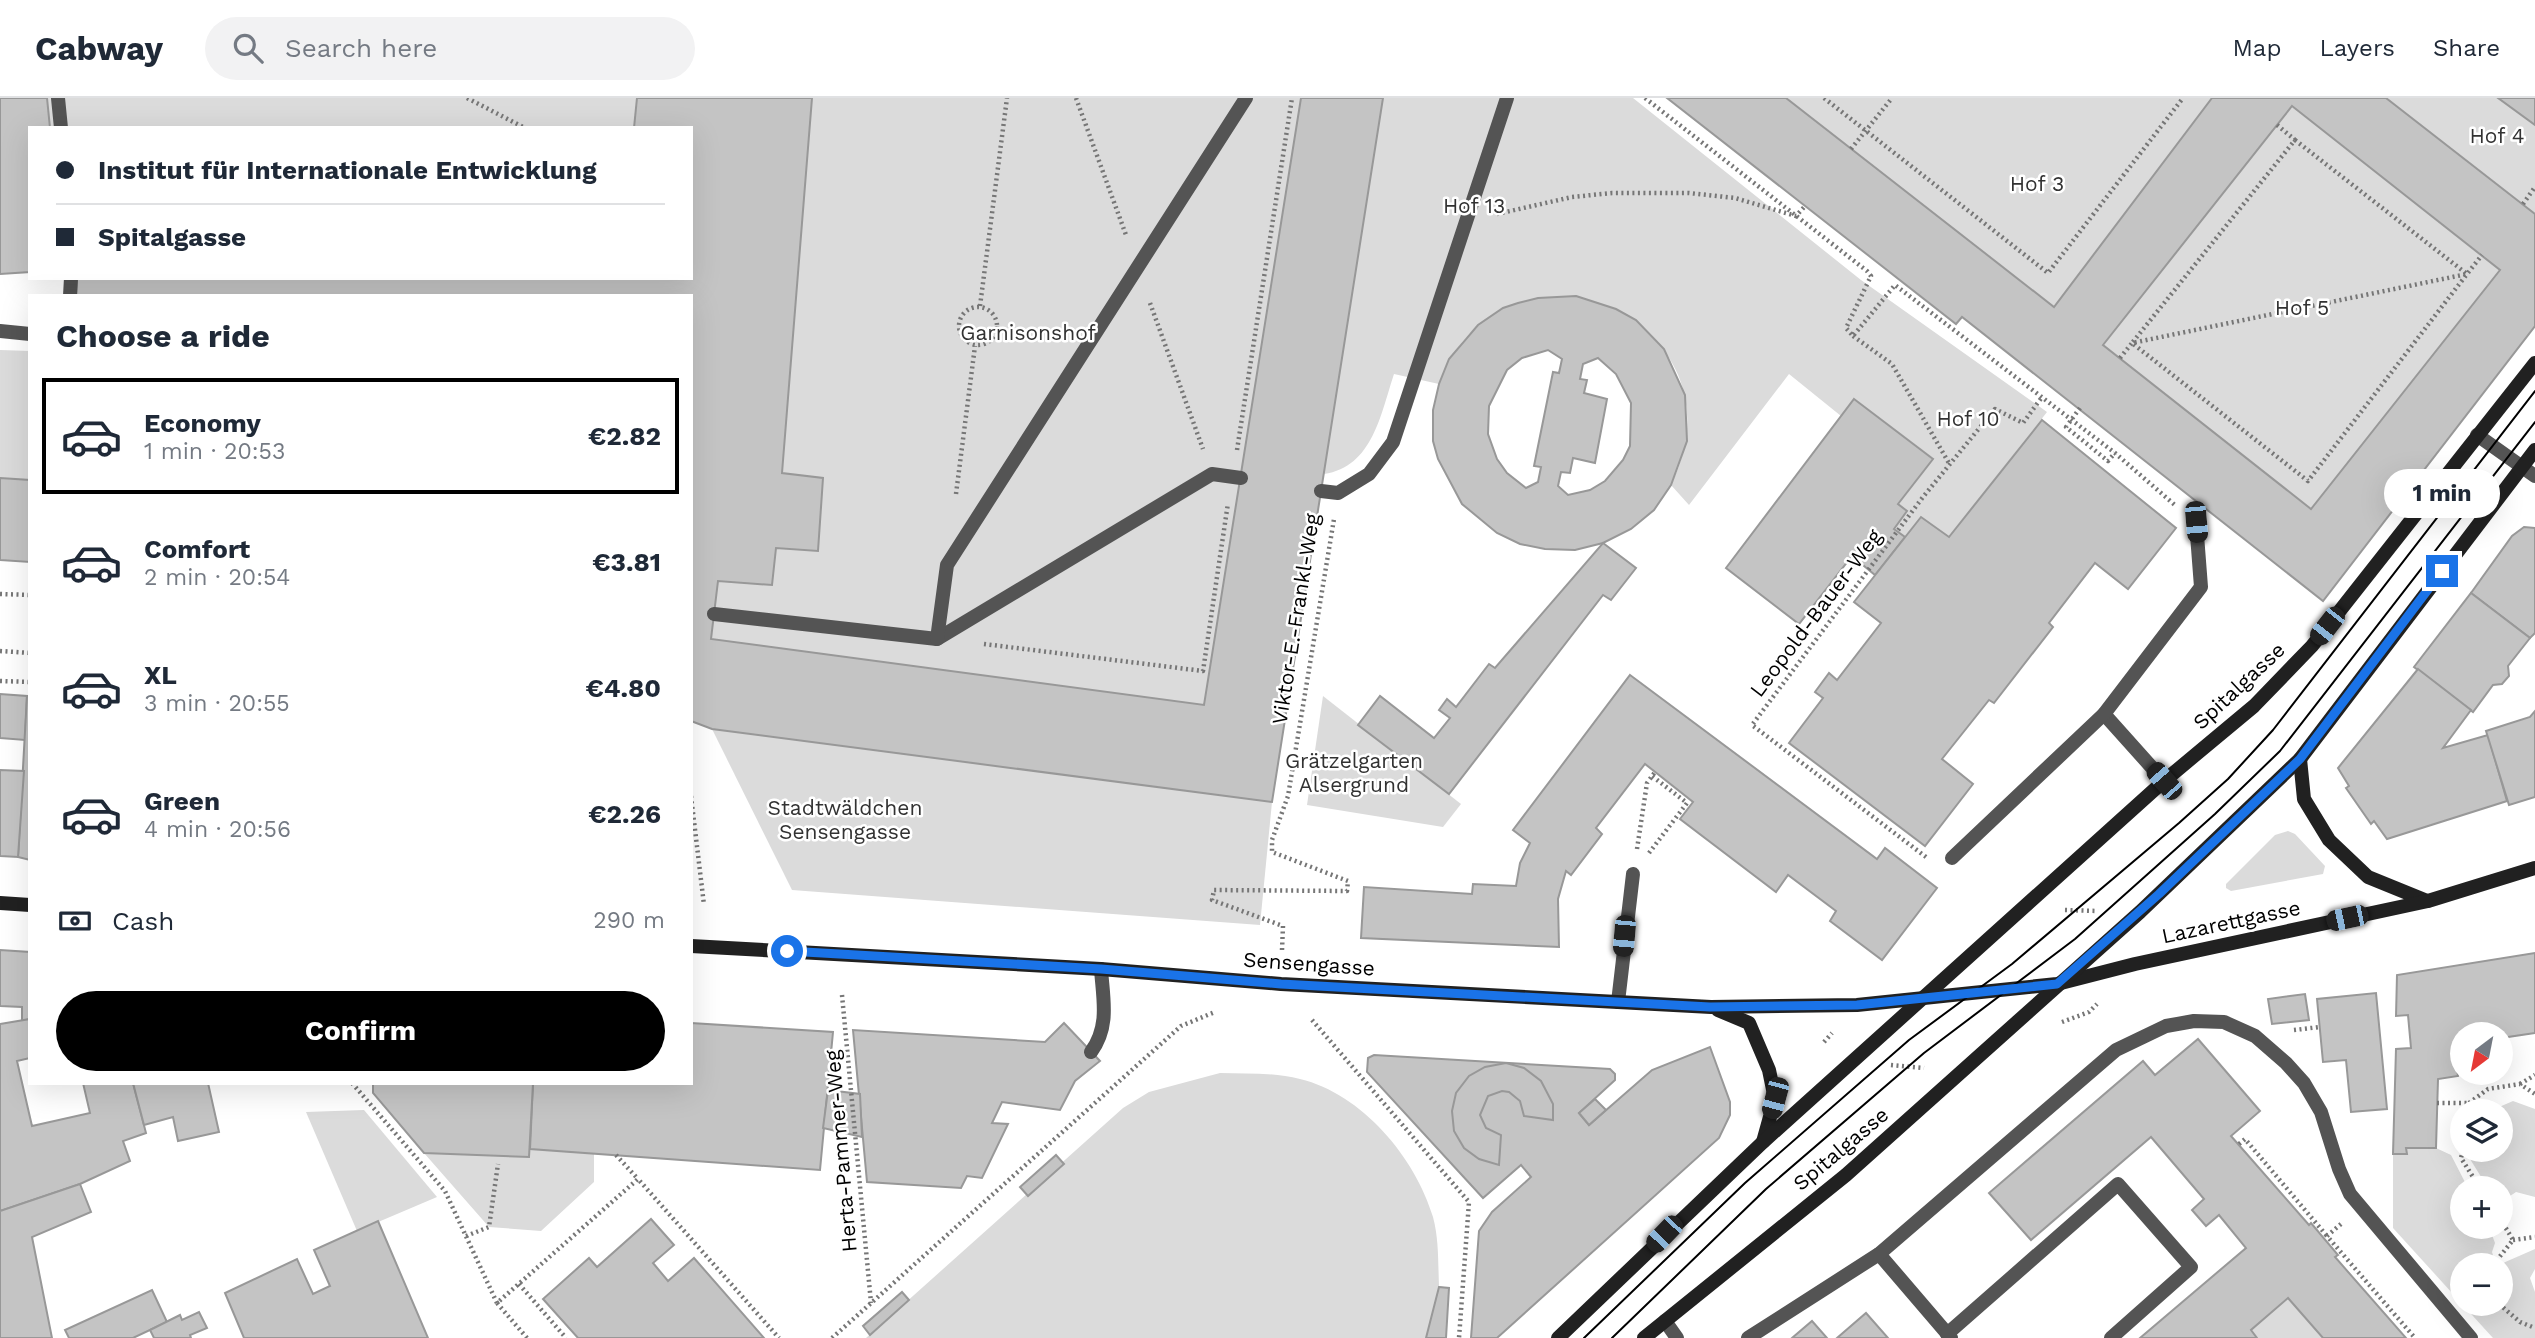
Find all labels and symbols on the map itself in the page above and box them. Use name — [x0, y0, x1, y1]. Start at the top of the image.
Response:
park label: Hof 4 — [2469, 123, 2525, 148]
park label: Hof 3 — [2010, 171, 2064, 196]
park label: Hof 13 — [1443, 193, 1505, 218]
park label: Hof 5 — [2275, 295, 2329, 320]
park label: Garnisonshof — [960, 320, 1096, 345]
park label: Hof 10 — [1936, 406, 2000, 431]
callout: 1 min — [2384, 470, 2500, 518]
car — [2184, 500, 2209, 544]
street label: Viktor-E.-Frankl-Weg — [1266, 511, 1325, 726]
street label: Leopold-Bauer-Weg — [1744, 523, 1887, 701]
route end — [2426, 555, 2458, 587]
car — [2306, 603, 2349, 649]
street label: Spitalgasse — [2188, 637, 2290, 735]
park label: Grätzelgarten Alsergrund — [1285, 748, 1423, 797]
car — [2143, 758, 2186, 804]
park label: Stadtwäldchen Sensengasse — [768, 795, 922, 844]
street label: Lazarettgasse — [2159, 895, 2303, 948]
car — [2325, 903, 2370, 933]
car — [1612, 914, 1637, 958]
route start — [771, 935, 803, 967]
street label: Sensengasse — [1242, 946, 1376, 981]
north arrow — [2450, 1022, 2513, 1085]
street label: Herta-Pammer-Weg — [819, 1048, 862, 1253]
car — [1760, 1075, 1791, 1121]
street label: Spitalgasse — [1788, 1102, 1893, 1196]
car — [1642, 1212, 1687, 1256]

